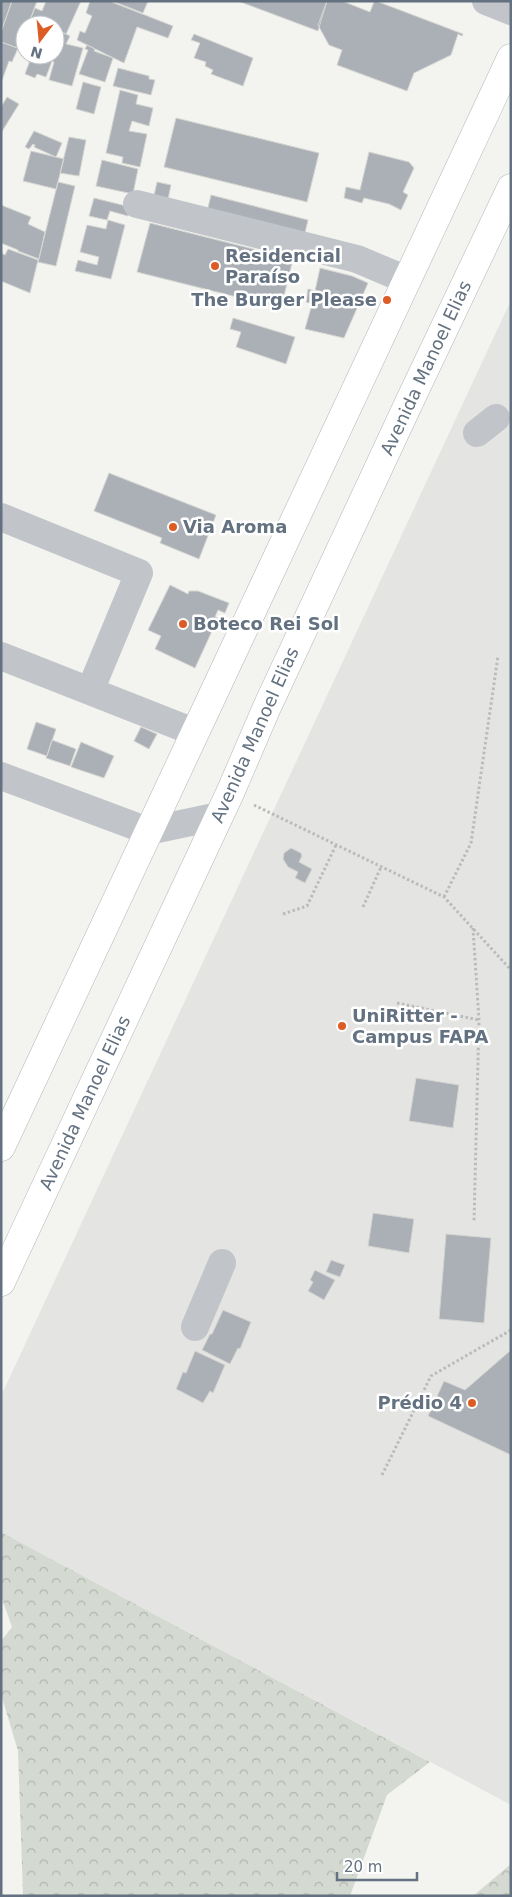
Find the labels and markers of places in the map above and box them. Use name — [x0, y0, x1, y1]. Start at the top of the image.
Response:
place label: Residencial Paraíso — [225, 245, 341, 287]
marker: Residencial Paraíso — [209, 260, 221, 272]
place label: The Burger Please — [191, 289, 377, 310]
marker: The Burger Please — [381, 294, 393, 306]
place label: Via Aroma — [183, 516, 287, 537]
marker: Via Aroma — [167, 521, 179, 533]
place label: Boteco Rei Sol — [193, 613, 339, 634]
marker: Boteco Rei Sol — [177, 618, 189, 630]
place label: UniRitter - Campus FAPA — [352, 1005, 488, 1047]
marker: UniRitter - Campus FAPA — [336, 1020, 348, 1032]
place label: Prédio 4 — [378, 1392, 462, 1413]
marker: Prédio 4 — [466, 1397, 478, 1409]

